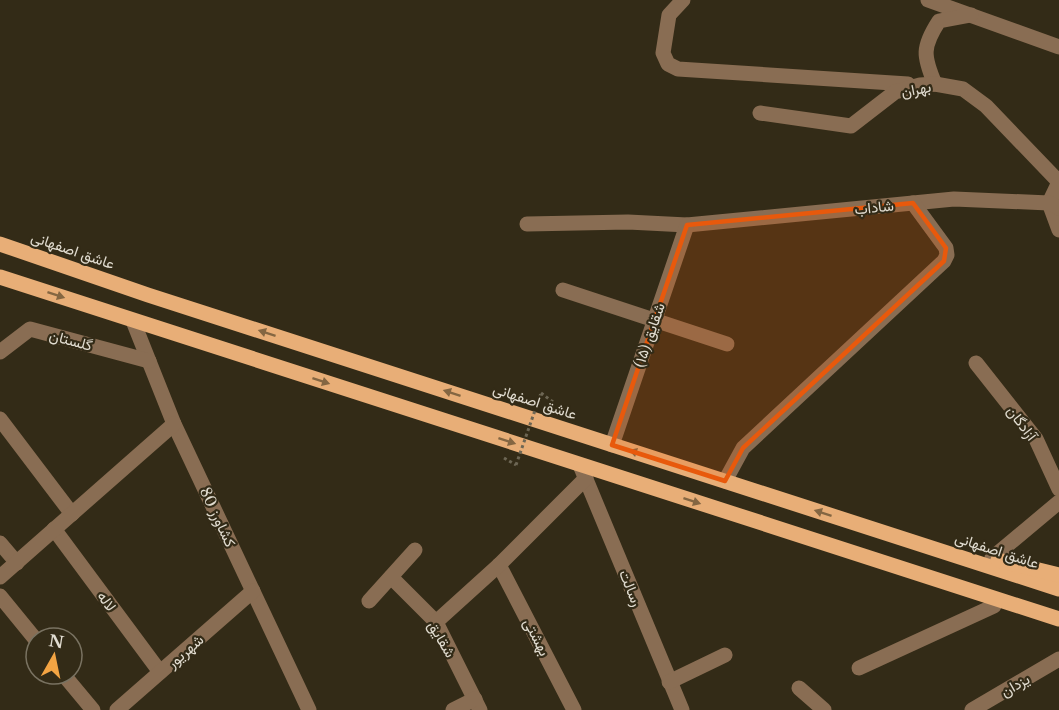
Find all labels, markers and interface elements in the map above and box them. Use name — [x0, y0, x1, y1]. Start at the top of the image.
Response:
street label: بهران — [899, 77, 933, 101]
street label: شاداب — [853, 195, 895, 219]
street label: عاشق اصفهانی — [28, 227, 117, 274]
one-way arrow — [47, 291, 65, 300]
street label: شقایق (۱۵) — [629, 300, 670, 370]
street label: گلستان — [47, 325, 95, 355]
one-way arrow — [258, 328, 276, 337]
one-way arrow — [312, 377, 330, 386]
street label: عاشق اصفهانی — [490, 379, 580, 424]
one-way arrow — [443, 388, 461, 397]
street label: آزادگان — [1003, 402, 1042, 445]
one-way arrow — [498, 437, 516, 446]
one-way arrow — [629, 448, 647, 457]
street label: کشاورز 80 — [196, 484, 240, 550]
one-way arrow — [683, 497, 701, 507]
one-way arrow — [814, 508, 832, 517]
street label: عاشق اصفهانی — [952, 528, 1042, 573]
street label: رسالت — [615, 567, 647, 609]
street label: لاله — [93, 587, 121, 615]
street label: بهشتی — [519, 615, 554, 659]
street label: شقایق — [423, 617, 460, 661]
north arrow — [24, 626, 84, 686]
text: N — [47, 630, 65, 652]
street label: شهریور — [162, 630, 207, 673]
street label: یزدان — [997, 669, 1033, 701]

